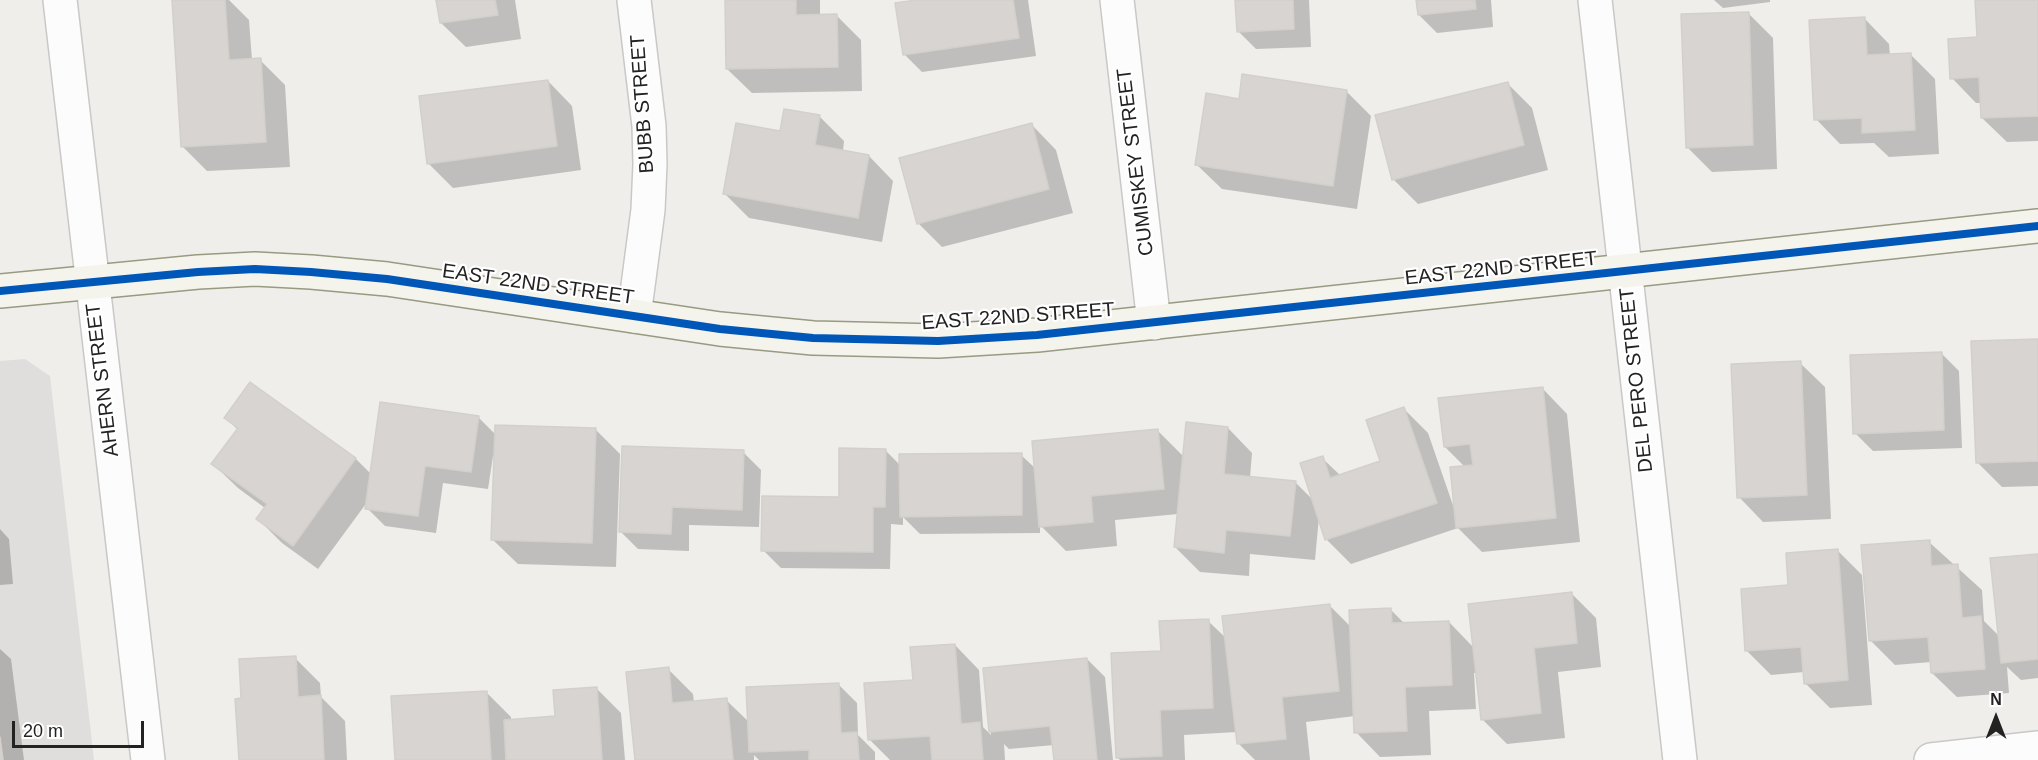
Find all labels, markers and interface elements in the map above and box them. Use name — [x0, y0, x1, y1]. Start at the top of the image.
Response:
street label: BUBB STREET — [626, 34, 660, 174]
street label: CUMISKEY STREET — [1113, 67, 1159, 257]
street label: EAST 22ND STREET — [1404, 247, 1598, 291]
street label: EAST 22ND STREET — [441, 260, 635, 310]
street label: DEL PERO STREET — [1615, 286, 1659, 474]
street label: EAST 22ND STREET — [921, 298, 1115, 336]
street label: AHERN STREET — [82, 302, 124, 458]
north arrow — [1966, 688, 2026, 748]
text: N — [1990, 691, 2002, 708]
scale bar — [15, 709, 147, 747]
text: 20 m — [23, 721, 63, 741]

